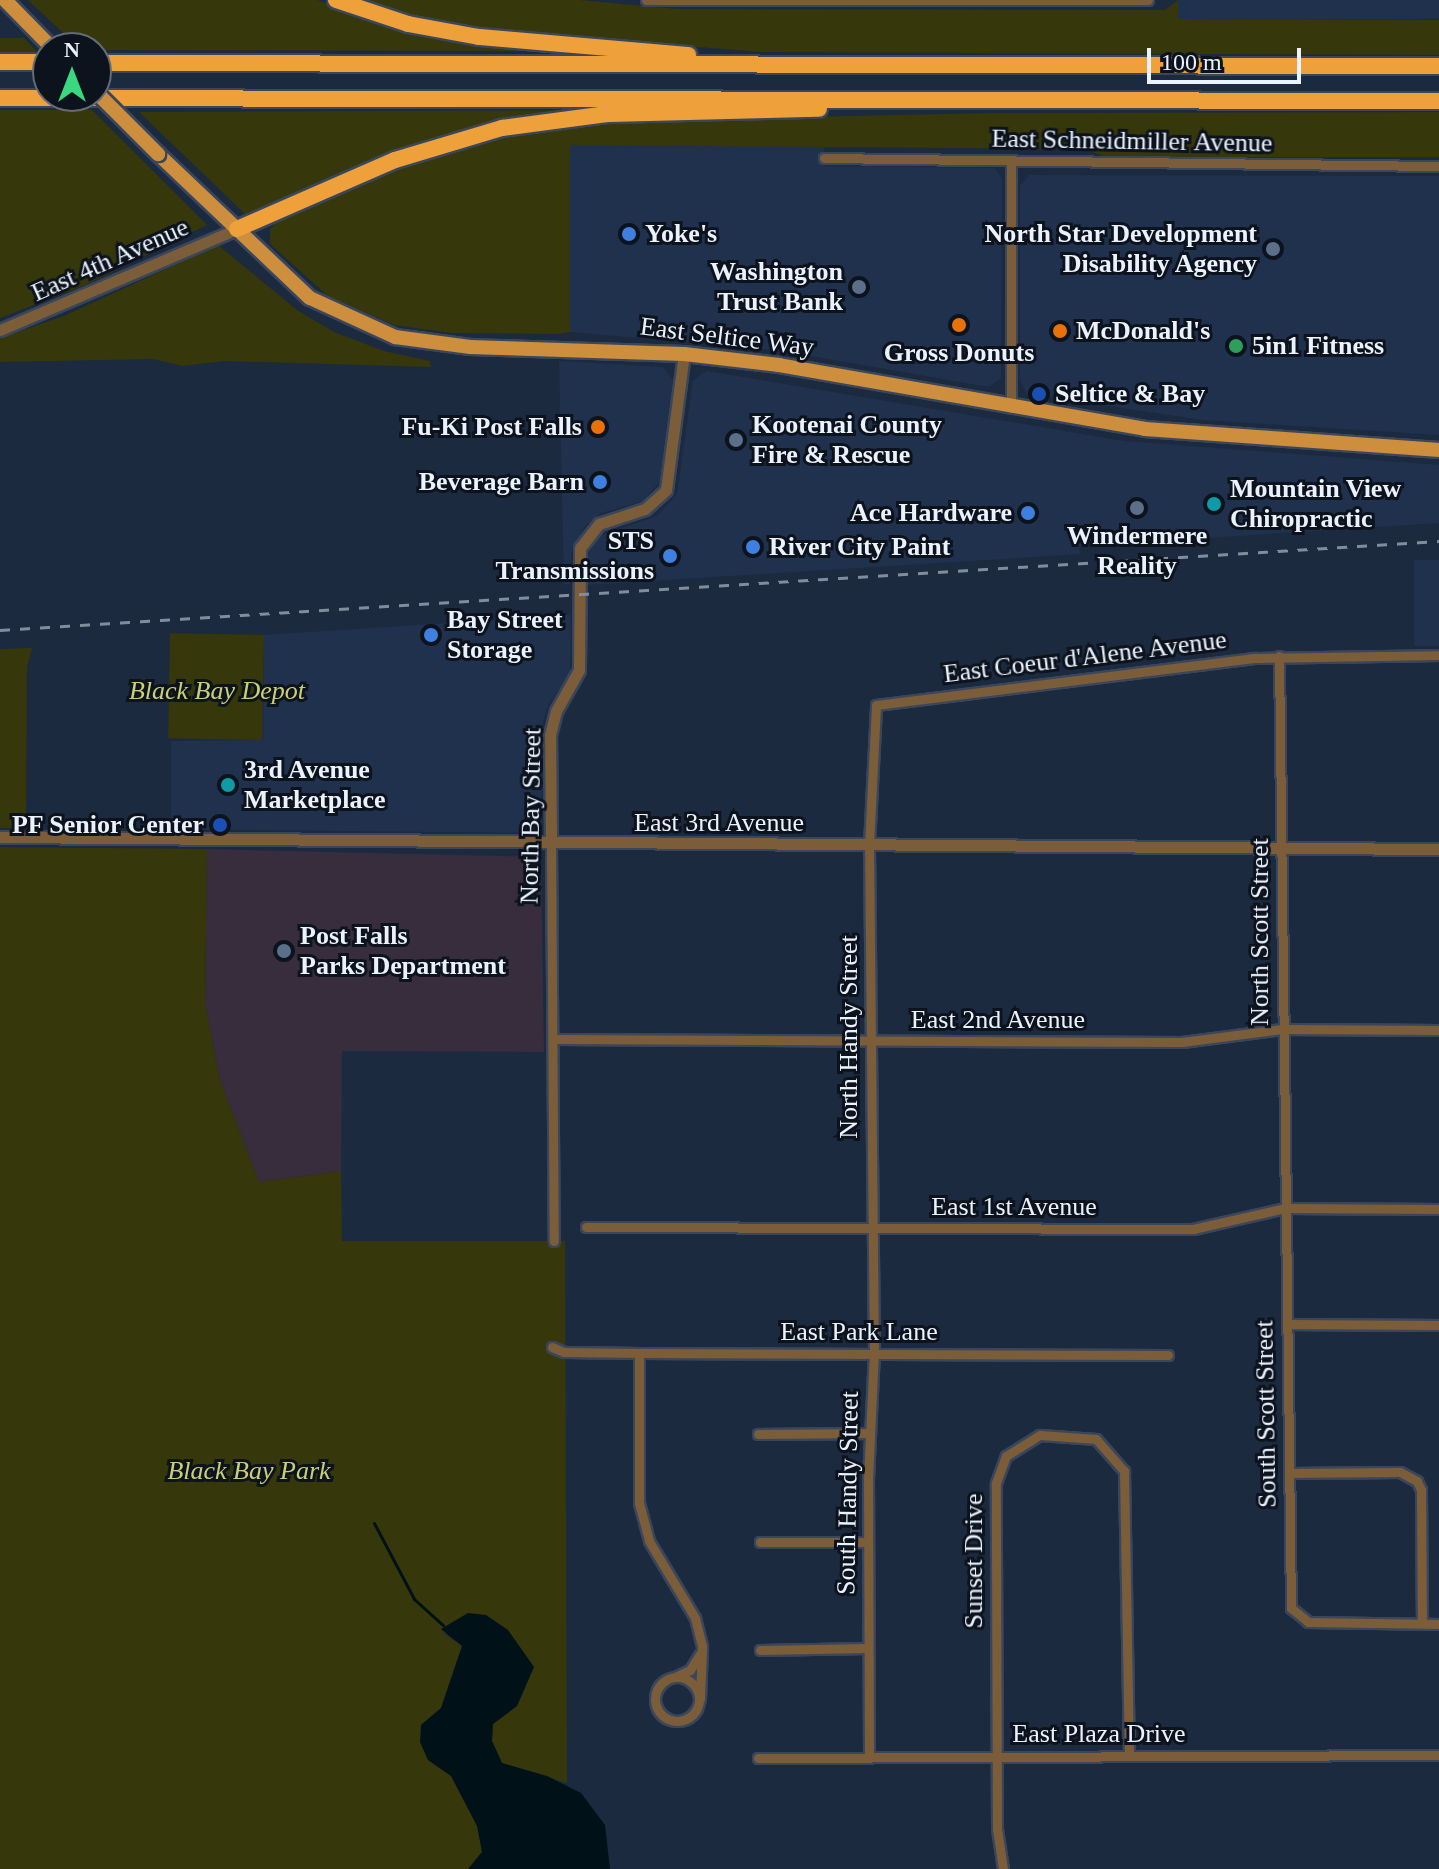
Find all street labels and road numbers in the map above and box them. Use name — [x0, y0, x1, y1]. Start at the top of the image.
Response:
street label: East Schneidmiller Avenue — [990, 123, 1274, 159]
street label: East 4th Avenue — [26, 211, 194, 309]
street label: East Seltice Way — [638, 311, 816, 363]
street label: East Coeur d'Alene Avenue — [941, 624, 1229, 690]
street label: North Bay Street — [514, 728, 548, 904]
street label: East 3rd Avenue — [633, 807, 805, 839]
street label: North Scott Street — [1244, 838, 1276, 1026]
street label: North Handy Street — [833, 935, 865, 1139]
street label: East 2nd Avenue — [910, 1004, 1086, 1036]
street label: East 1st Avenue — [930, 1191, 1098, 1223]
street label: East Park Lane — [780, 1316, 938, 1348]
street label: South Scott Street — [1249, 1320, 1283, 1508]
street label: South Handy Street — [831, 1391, 865, 1595]
street label: Sunset Drive — [958, 1493, 990, 1629]
street label: East Plaza Drive — [1012, 1718, 1186, 1750]

